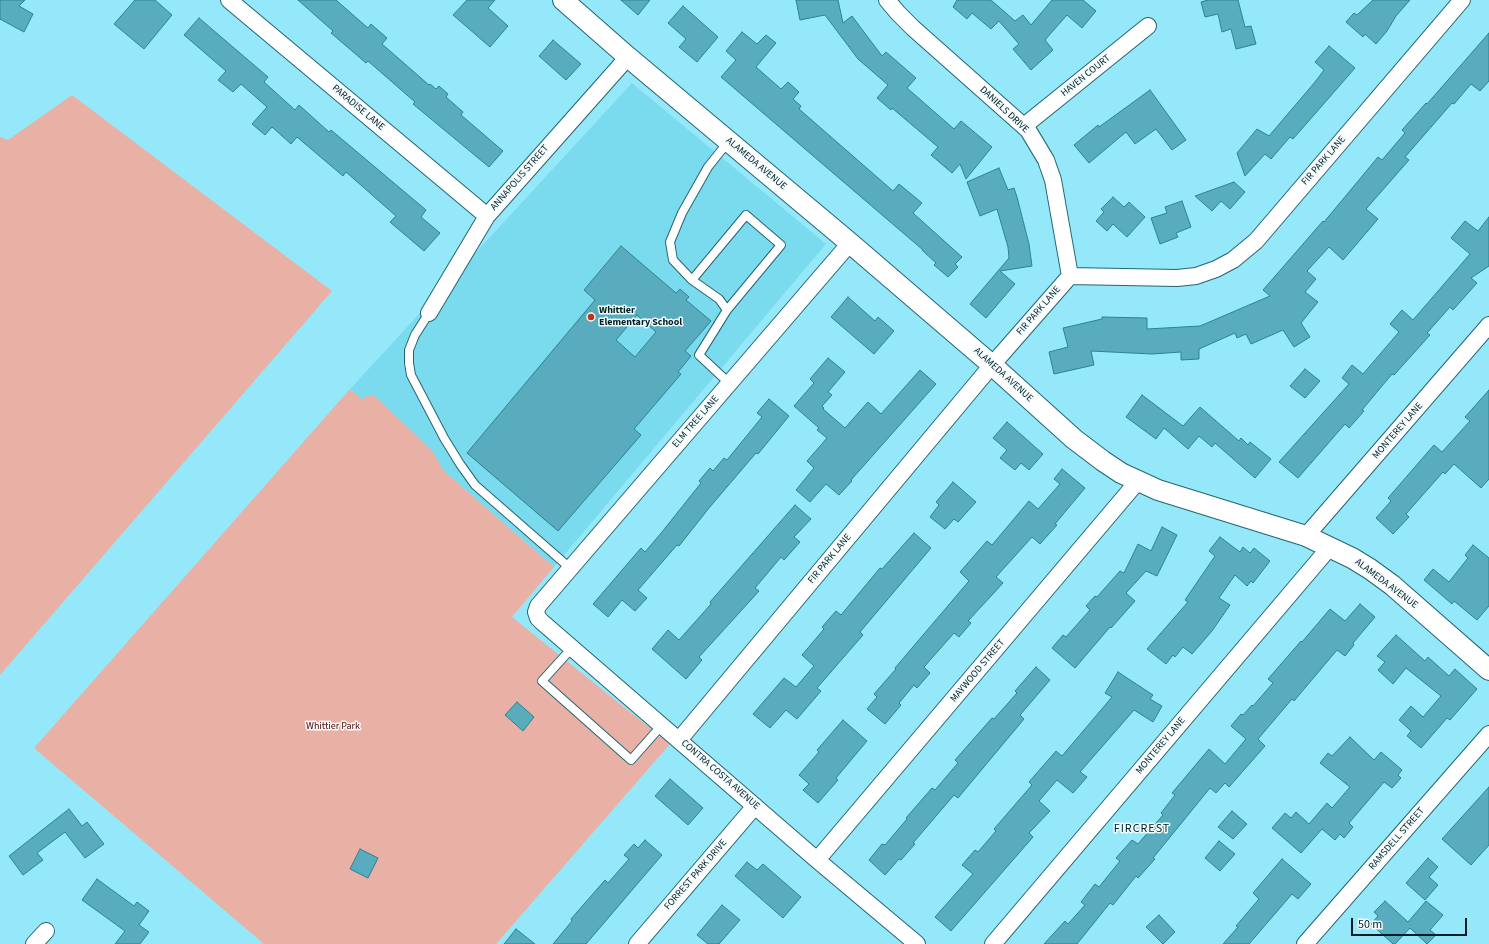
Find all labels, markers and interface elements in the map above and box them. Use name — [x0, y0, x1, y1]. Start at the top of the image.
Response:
street label: HAVEN COURT — [1059, 52, 1113, 100]
street label: PARADISE LANE — [329, 82, 387, 134]
street label: DANIELS DRIVE — [977, 84, 1031, 136]
street label: FIR PARK LANE — [1299, 134, 1349, 188]
street label: ALAMEDA AVENUE — [723, 135, 789, 193]
street label: ANNAPOLIS STREET — [488, 143, 552, 213]
street label: FIR PARK LANE — [1014, 284, 1064, 338]
place label: Whittier Elementary School — [599, 305, 682, 328]
marker: Whittier Elementary School — [586, 312, 596, 322]
street label: ALAMEDA AVENUE — [971, 345, 1035, 405]
street label: ELM TREE LANE — [670, 394, 722, 450]
street label: MONTEREY LANE — [1370, 400, 1426, 462]
street label: FIR PARK LANE — [806, 532, 854, 586]
street label: ALAMEDA AVENUE — [1352, 556, 1420, 612]
street label: MAYWOOD STREET — [948, 637, 1008, 705]
street label: MONTEREY LANE — [1134, 715, 1188, 777]
park label: Whittier Park — [306, 721, 360, 733]
street label: CONTRA COSTA AVENUE — [678, 738, 762, 812]
street label: RAMSDELL STREET — [1367, 805, 1427, 873]
district label: FIRCREST — [1114, 822, 1170, 836]
street label: FORREST PARK DRIVE — [662, 837, 730, 913]
scale bar — [1353, 910, 1469, 936]
text: 50 m — [1358, 916, 1382, 933]

